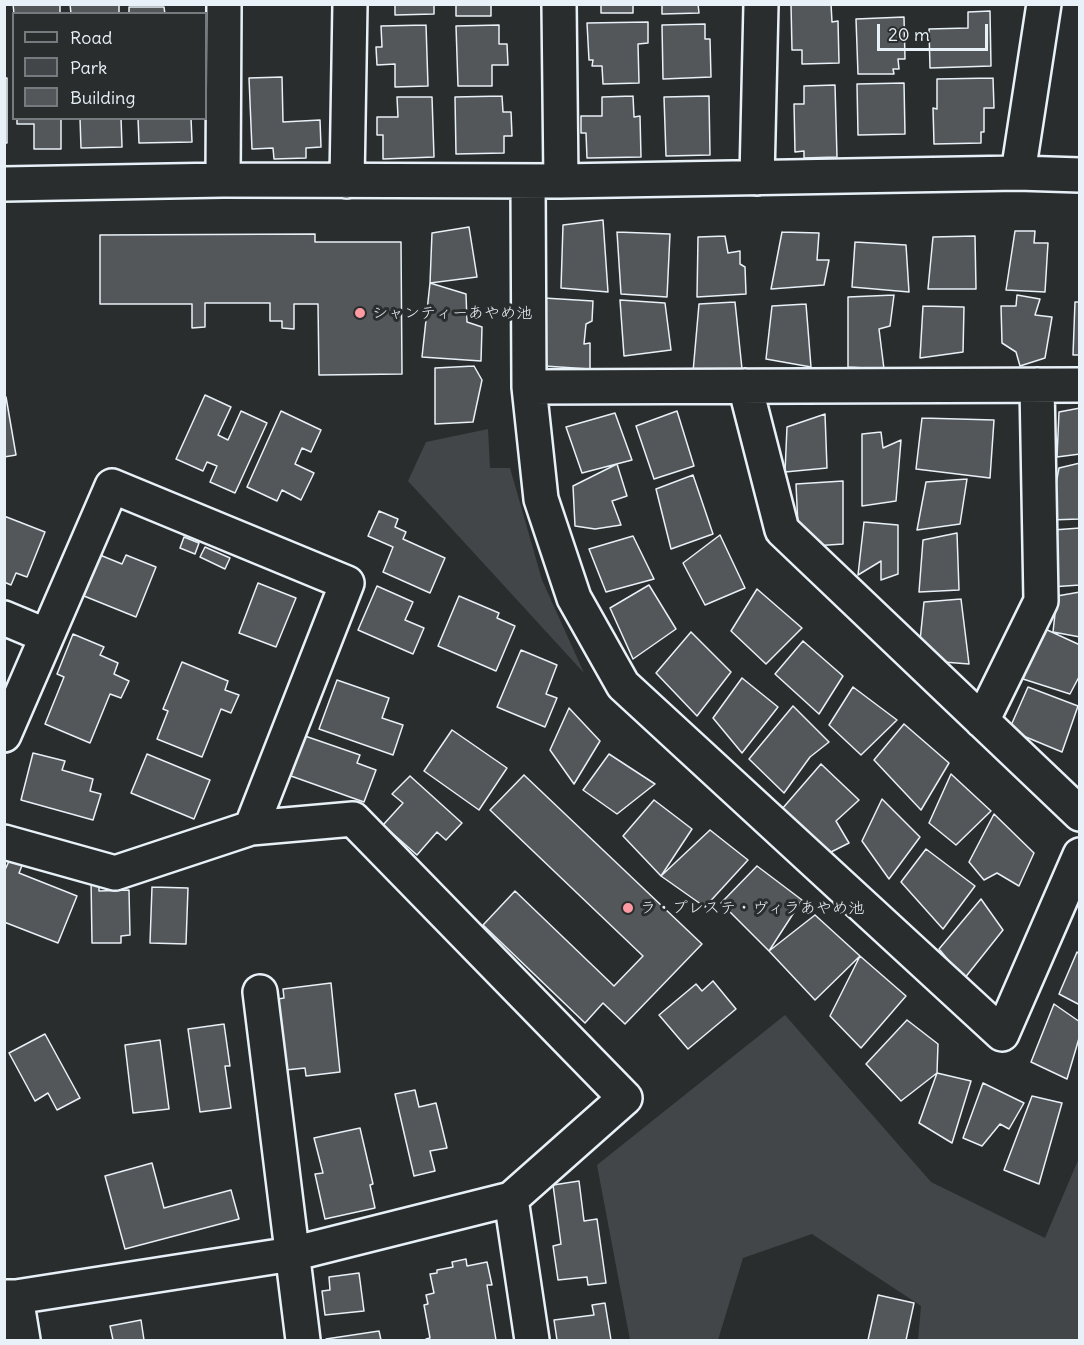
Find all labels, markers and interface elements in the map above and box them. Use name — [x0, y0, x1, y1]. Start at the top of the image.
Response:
legend — [12, 12, 207, 120]
scale bar — [880, 12, 991, 50]
text: 20 m — [888, 23, 930, 46]
text: Road — [70, 26, 112, 49]
text: Park — [70, 56, 107, 79]
text: Building — [70, 86, 135, 109]
place label: シャンティーあやめ池 — [372, 303, 532, 323]
marker: シャンティーあやめ池 — [353, 306, 367, 320]
place label: ラ・プレステ・ヴィラあやめ池 — [640, 898, 864, 918]
marker: ラ・プレステ・ヴィラあやめ池 — [621, 901, 635, 915]

